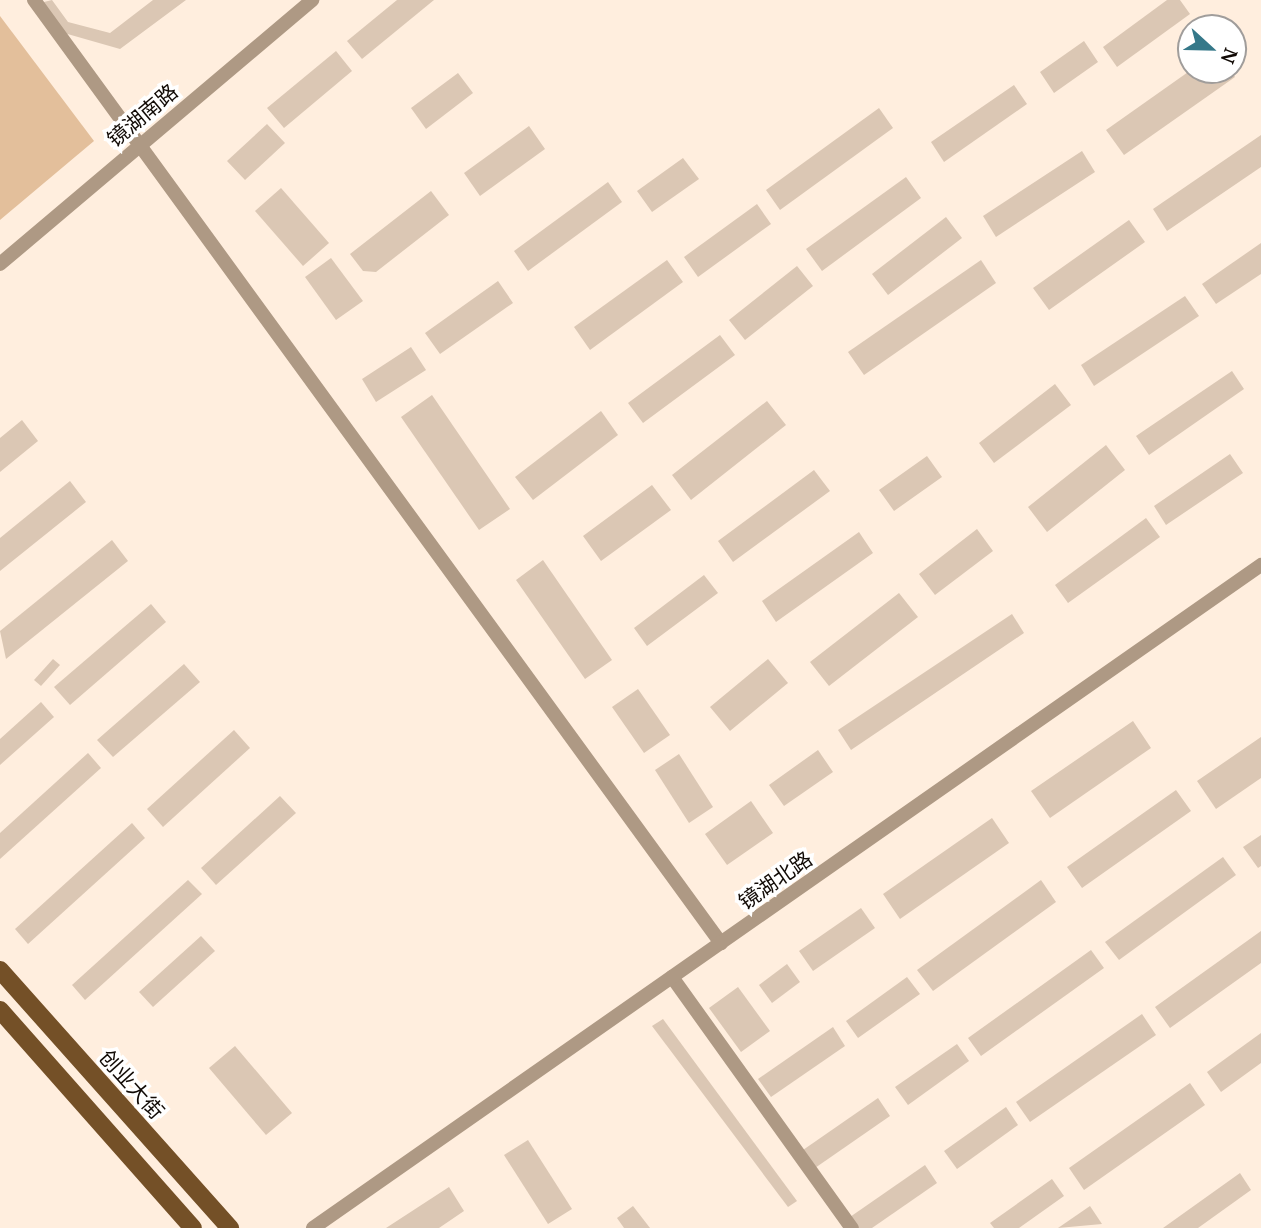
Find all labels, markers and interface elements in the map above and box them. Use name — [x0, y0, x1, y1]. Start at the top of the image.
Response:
north arrow — [1177, 14, 1247, 84]
text: N — [1216, 45, 1244, 68]
street label: 镜湖南路 — [102, 78, 182, 152]
street label: 镜湖北路 — [733, 846, 817, 914]
street label: 创业大街 — [95, 1044, 169, 1124]

